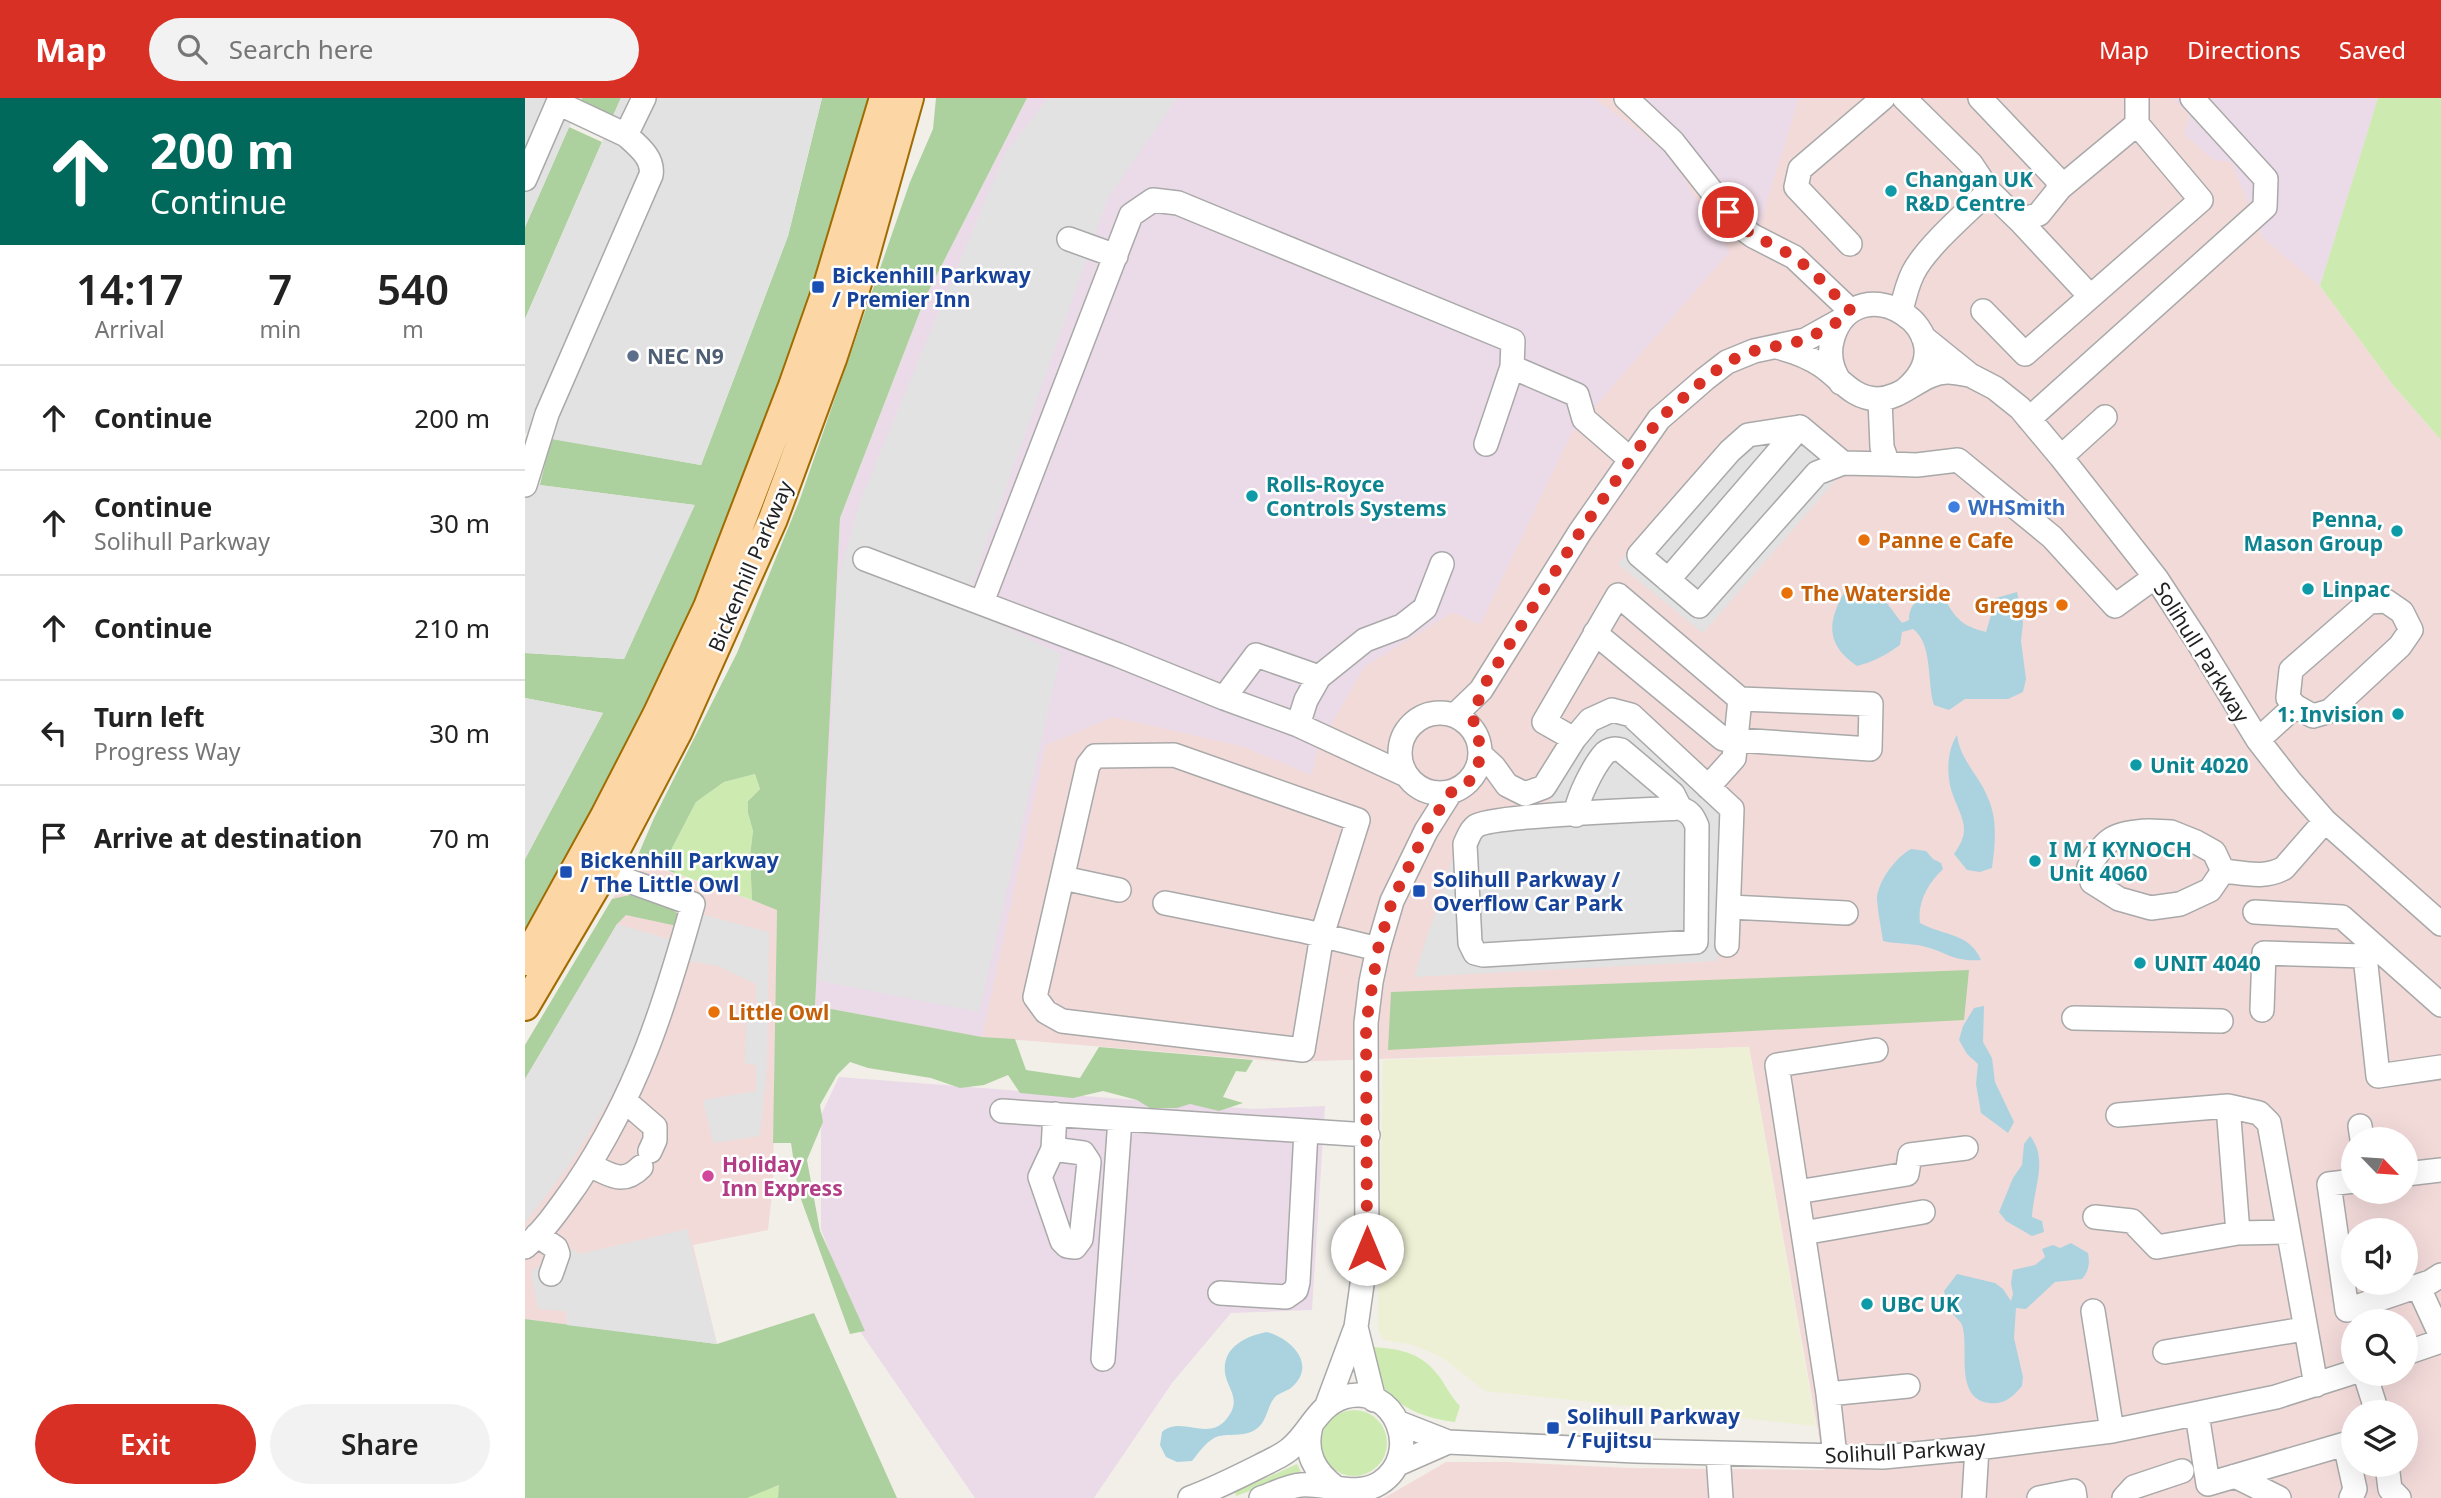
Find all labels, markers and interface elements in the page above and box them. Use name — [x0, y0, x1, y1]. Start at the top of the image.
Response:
search box — [149, 18, 639, 81]
text: Map — [35, 27, 107, 72]
icon: search — [173, 30, 211, 68]
text: Search here — [229, 31, 373, 67]
text: Map — [2099, 33, 2149, 66]
text: Directions — [2187, 33, 2301, 66]
text: Saved — [2339, 33, 2406, 66]
text: 200 m — [150, 117, 295, 183]
icon: ahead — [35, 126, 126, 217]
place label: Changan UK R&D Centre — [1905, 165, 2033, 217]
text: Continue — [150, 180, 287, 223]
pin — [1698, 182, 1758, 242]
marker: Changan UK R&D Centre — [1883, 183, 1899, 199]
icon: arrive — [1709, 193, 1747, 231]
text: 14:17 — [76, 260, 184, 317]
text: 7 — [268, 260, 292, 317]
text: 540 — [377, 260, 449, 317]
place label: Bickenhill Parkway / Premier Inn — [832, 261, 1031, 313]
marker: Bickenhill Parkway / Premier Inn — [810, 279, 826, 295]
text: Arrival — [95, 313, 165, 345]
text: min — [259, 313, 301, 345]
text: m — [402, 313, 424, 345]
place label: NEC N9 — [647, 342, 724, 370]
marker: NEC N9 — [625, 348, 641, 364]
icon: ahead — [35, 399, 73, 437]
text: Continue — [94, 400, 212, 436]
text: 200 m — [414, 400, 490, 436]
place label: Rolls-Royce Controls Systems — [1266, 470, 1447, 522]
street label: Bickenhill Parkway — [701, 476, 799, 656]
marker: Rolls-Royce Controls Systems — [1244, 488, 1260, 504]
text: Continue — [94, 489, 212, 525]
place label: WHSmith — [1968, 493, 2065, 521]
marker: WHSmith — [1946, 499, 1962, 515]
icon: ahead — [35, 504, 73, 542]
text: 30 m — [429, 505, 490, 541]
place label: Penna, Mason Group — [2244, 505, 2383, 557]
marker: Penna, Mason Group — [2389, 523, 2405, 539]
text: Solihull Parkway — [94, 525, 270, 557]
place label: Panne e Cafe — [1878, 526, 2014, 554]
marker: Panne e Cafe — [1856, 532, 1872, 548]
place label: Linpac — [2322, 575, 2391, 603]
street label: Solihull Parkway — [2148, 576, 2257, 728]
place label: The Waterside — [1801, 579, 1951, 607]
marker: Linpac — [2300, 581, 2316, 597]
marker: The Waterside — [1779, 585, 1795, 601]
place label: Greggs — [1974, 591, 2048, 619]
marker: Greggs — [2054, 597, 2070, 613]
icon: ahead — [35, 609, 73, 647]
text: Continue — [94, 610, 212, 646]
text: 210 m — [414, 610, 490, 646]
text: Turn left — [94, 699, 205, 735]
place label: 1: Invision — [2277, 700, 2384, 728]
marker: 1: Invision — [2390, 706, 2406, 722]
icon: left — [35, 714, 73, 752]
text: 30 m — [429, 715, 490, 751]
text: Progress Way — [94, 735, 241, 767]
place label: Unit 4020 — [2150, 751, 2248, 779]
marker: Unit 4020 — [2128, 757, 2144, 773]
icon: arrive — [35, 819, 73, 857]
text: Arrive at destination — [94, 820, 363, 856]
text: 70 m — [429, 820, 490, 856]
place label: I M I KYNOCH Unit 4060 — [2049, 835, 2192, 887]
place label: Bickenhill Parkway / The Little Owl — [580, 846, 779, 898]
marker: I M I KYNOCH Unit 4060 — [2027, 853, 2043, 869]
marker: Bickenhill Parkway / The Little Owl — [558, 864, 574, 880]
place label: Solihull Parkway / Overflow Car Park — [1433, 865, 1624, 917]
marker: Solihull Parkway / Overflow Car Park — [1411, 883, 1427, 899]
place label: UNIT 4040 — [2154, 949, 2261, 977]
marker: UNIT 4040 — [2132, 955, 2148, 971]
place label: Little Owl — [728, 998, 829, 1026]
marker: Little Owl — [706, 1004, 722, 1020]
north arrow — [2341, 1127, 2419, 1204]
map controls — [2341, 1127, 2418, 1477]
place label: Holiday Inn Express — [722, 1150, 843, 1202]
marker: Holiday Inn Express — [700, 1168, 716, 1184]
position arrow — [1330, 1212, 1404, 1286]
button: sound — [2341, 1218, 2418, 1295]
place label: UBC UK — [1881, 1290, 1960, 1318]
marker: UBC UK — [1859, 1296, 1875, 1312]
button: search — [2341, 1309, 2418, 1386]
button: layers — [2341, 1400, 2418, 1477]
place label: Solihull Parkway / Fujitsu — [1567, 1402, 1740, 1454]
button: Exit — [35, 1404, 256, 1484]
button: Share — [270, 1404, 490, 1484]
marker: Solihull Parkway / Fujitsu — [1545, 1420, 1561, 1436]
street label: Solihull Parkway — [1824, 1433, 1986, 1469]

